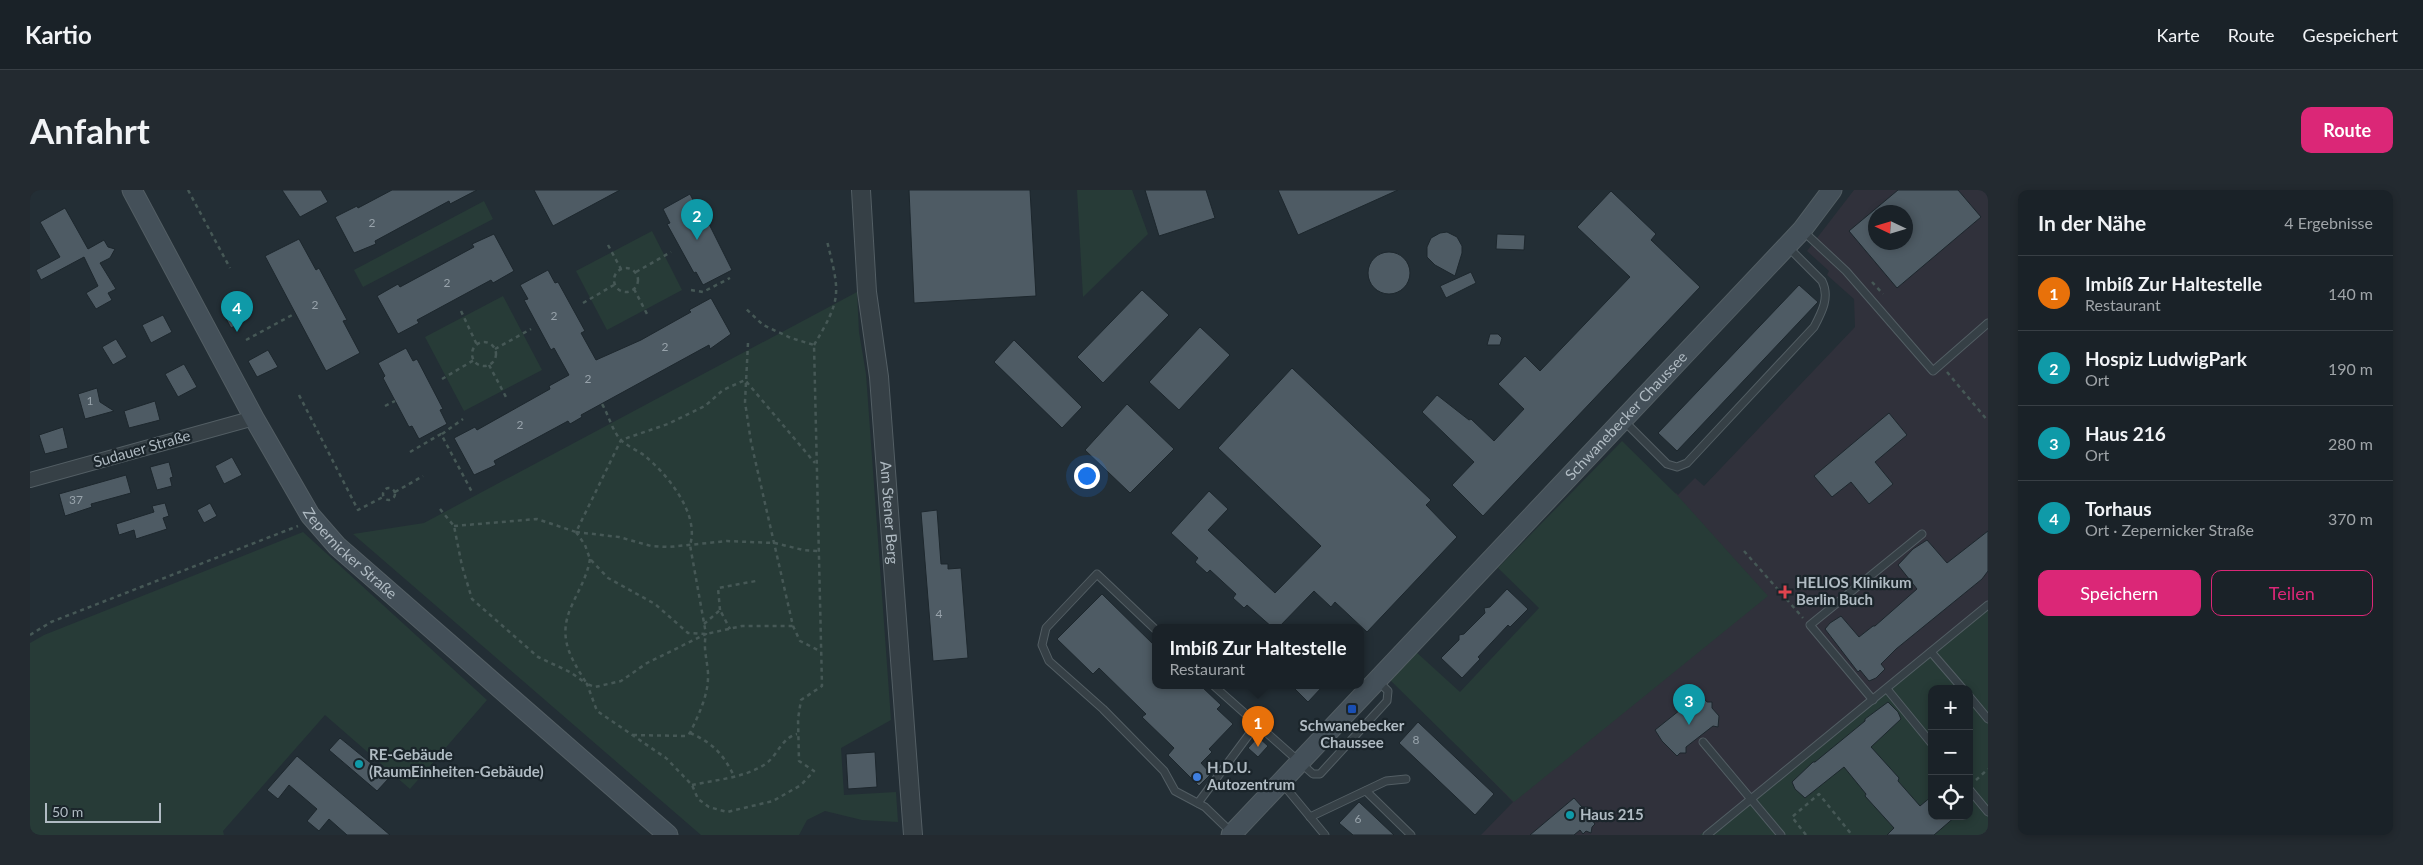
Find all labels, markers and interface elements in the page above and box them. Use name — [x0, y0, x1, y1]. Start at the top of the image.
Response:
text: Kartio — [25, 20, 92, 49]
text: Karte — [2156, 24, 2200, 46]
text: Route — [2228, 24, 2275, 46]
text: Gespeichert — [2303, 24, 2398, 46]
button: Route — [2301, 107, 2393, 153]
text: Anfahrt — [30, 109, 150, 151]
pin: 2 — [681, 199, 713, 240]
north arrow — [1868, 205, 1913, 250]
text: In der Nähe — [2038, 210, 2146, 235]
text: 4 Ergebnisse — [2284, 213, 2373, 232]
house number: 2 — [369, 215, 376, 230]
text: Imbiß Zur Haltestelle — [2085, 272, 2262, 295]
house number: 2 — [444, 275, 451, 290]
text: 1 — [2049, 284, 2059, 303]
text: 140 m — [2328, 284, 2373, 303]
pin: 4 — [221, 291, 253, 332]
text: Restaurant — [2085, 295, 2161, 314]
house number: 2 — [312, 297, 319, 312]
house number: 2 — [551, 308, 558, 323]
house number: 2 — [662, 339, 669, 354]
street label: Schwanebecker Chaussee — [1561, 347, 1690, 483]
text: Hospiz LudwigPark — [2085, 347, 2247, 370]
text: 2 — [2049, 359, 2059, 378]
text: 190 m — [2328, 359, 2373, 378]
text: Ort — [2085, 370, 2109, 389]
house number: 2 — [585, 371, 592, 386]
house number: 1 — [87, 393, 94, 408]
house number: 2 — [517, 417, 524, 432]
text: Haus 216 — [2085, 422, 2166, 445]
street label: Sudauer Straße — [91, 426, 192, 470]
text: 3 — [2049, 434, 2059, 453]
text: 280 m — [2328, 434, 2373, 453]
text: Ort — [2085, 445, 2109, 464]
street label: Am Stener Berg — [877, 460, 903, 565]
your location — [1074, 463, 1100, 489]
house number: 37 — [69, 492, 83, 507]
text: Torhaus — [2085, 497, 2152, 520]
street label: Zepernicker Straße — [300, 504, 401, 602]
text: 4 — [2049, 509, 2059, 528]
text: 370 m — [2328, 509, 2373, 528]
text: Ort · Zepernicker Straße — [2085, 520, 2254, 539]
button: Speichern — [2038, 570, 2201, 616]
button: Teilen — [2211, 570, 2373, 616]
place label: HELIOS Klinikum Berlin Buch — [1796, 573, 1912, 608]
marker: HELIOS Klinikum Berlin Buch — [1778, 585, 1792, 599]
house number: 4 — [936, 606, 943, 621]
popup — [1152, 624, 1364, 689]
text: Imbiß Zur Haltestelle — [1169, 636, 1347, 659]
text: Restaurant — [1169, 659, 1245, 678]
pin: 3 — [1673, 684, 1705, 725]
map controls — [1928, 685, 1973, 820]
button: + — [1928, 685, 1973, 730]
marker: Schwanebecker Chaussee — [1346, 703, 1358, 715]
pin: 1 — [1242, 706, 1274, 747]
place label: Schwanebecker Chaussee — [1300, 716, 1405, 751]
button: − — [1928, 730, 1973, 775]
house number: 8 — [1413, 732, 1420, 747]
place label: RE-Gebäude (RaumEinheiten-Gebäude) — [369, 745, 544, 780]
marker: RE-Gebäude (RaumEinheiten-Gebäude) — [353, 758, 365, 770]
place label: H.D.U. Autozentrum — [1206, 758, 1295, 793]
marker: H.D.U. Autozentrum — [1191, 771, 1203, 783]
button: locate — [1928, 775, 1973, 820]
scale bar — [45, 800, 161, 823]
text: 50 m — [52, 803, 83, 820]
place label: Haus 215 — [1580, 805, 1644, 823]
marker: Haus 215 — [1564, 809, 1576, 821]
house number: 6 — [1355, 811, 1362, 826]

